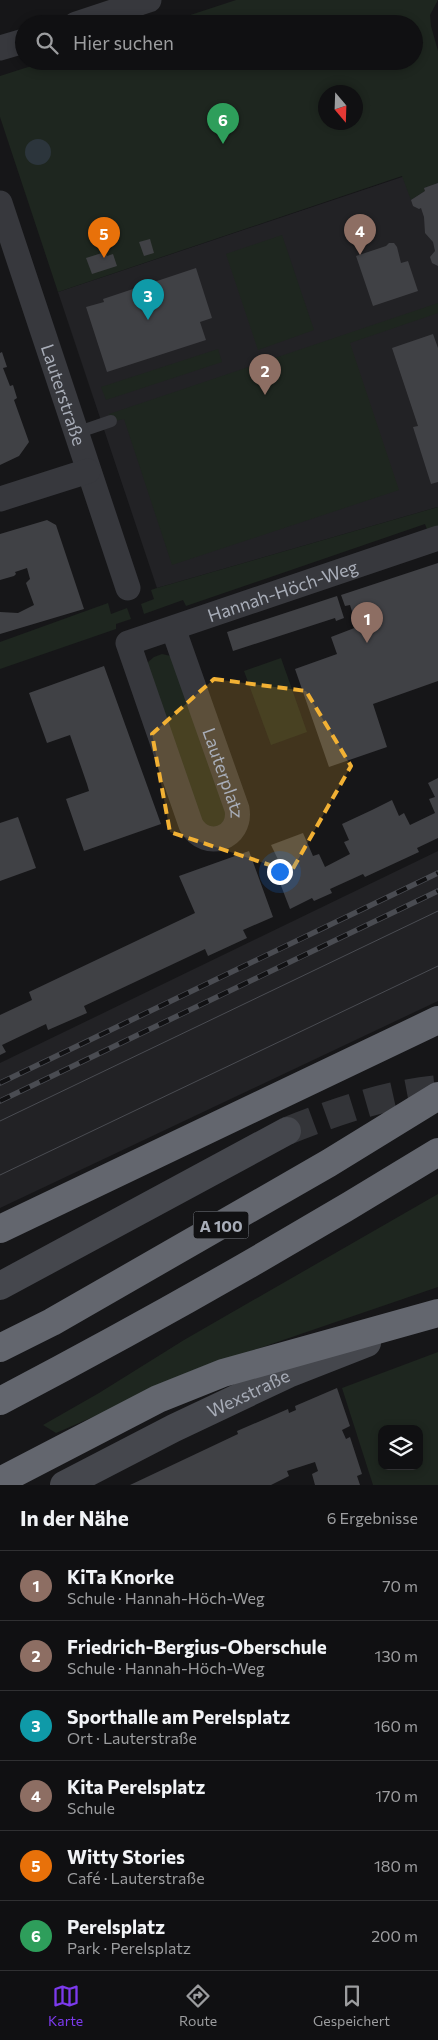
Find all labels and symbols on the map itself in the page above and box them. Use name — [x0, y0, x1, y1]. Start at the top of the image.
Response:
north arrow — [318, 85, 363, 130]
pin: 6 — [207, 103, 239, 144]
pin: 4 — [344, 214, 376, 255]
pin: 5 — [88, 217, 120, 258]
pin: 3 — [132, 279, 164, 320]
street label: Lauterstraße — [37, 341, 91, 448]
pin: 2 — [249, 354, 281, 395]
street label: Hannah-Höch-Weg — [204, 555, 361, 626]
pin: 1 — [351, 602, 383, 643]
street label: Lauterplatz — [198, 725, 249, 819]
your location — [267, 859, 293, 885]
road number: A 100 — [194, 1212, 248, 1238]
street label: Wexstraße — [203, 1364, 293, 1422]

